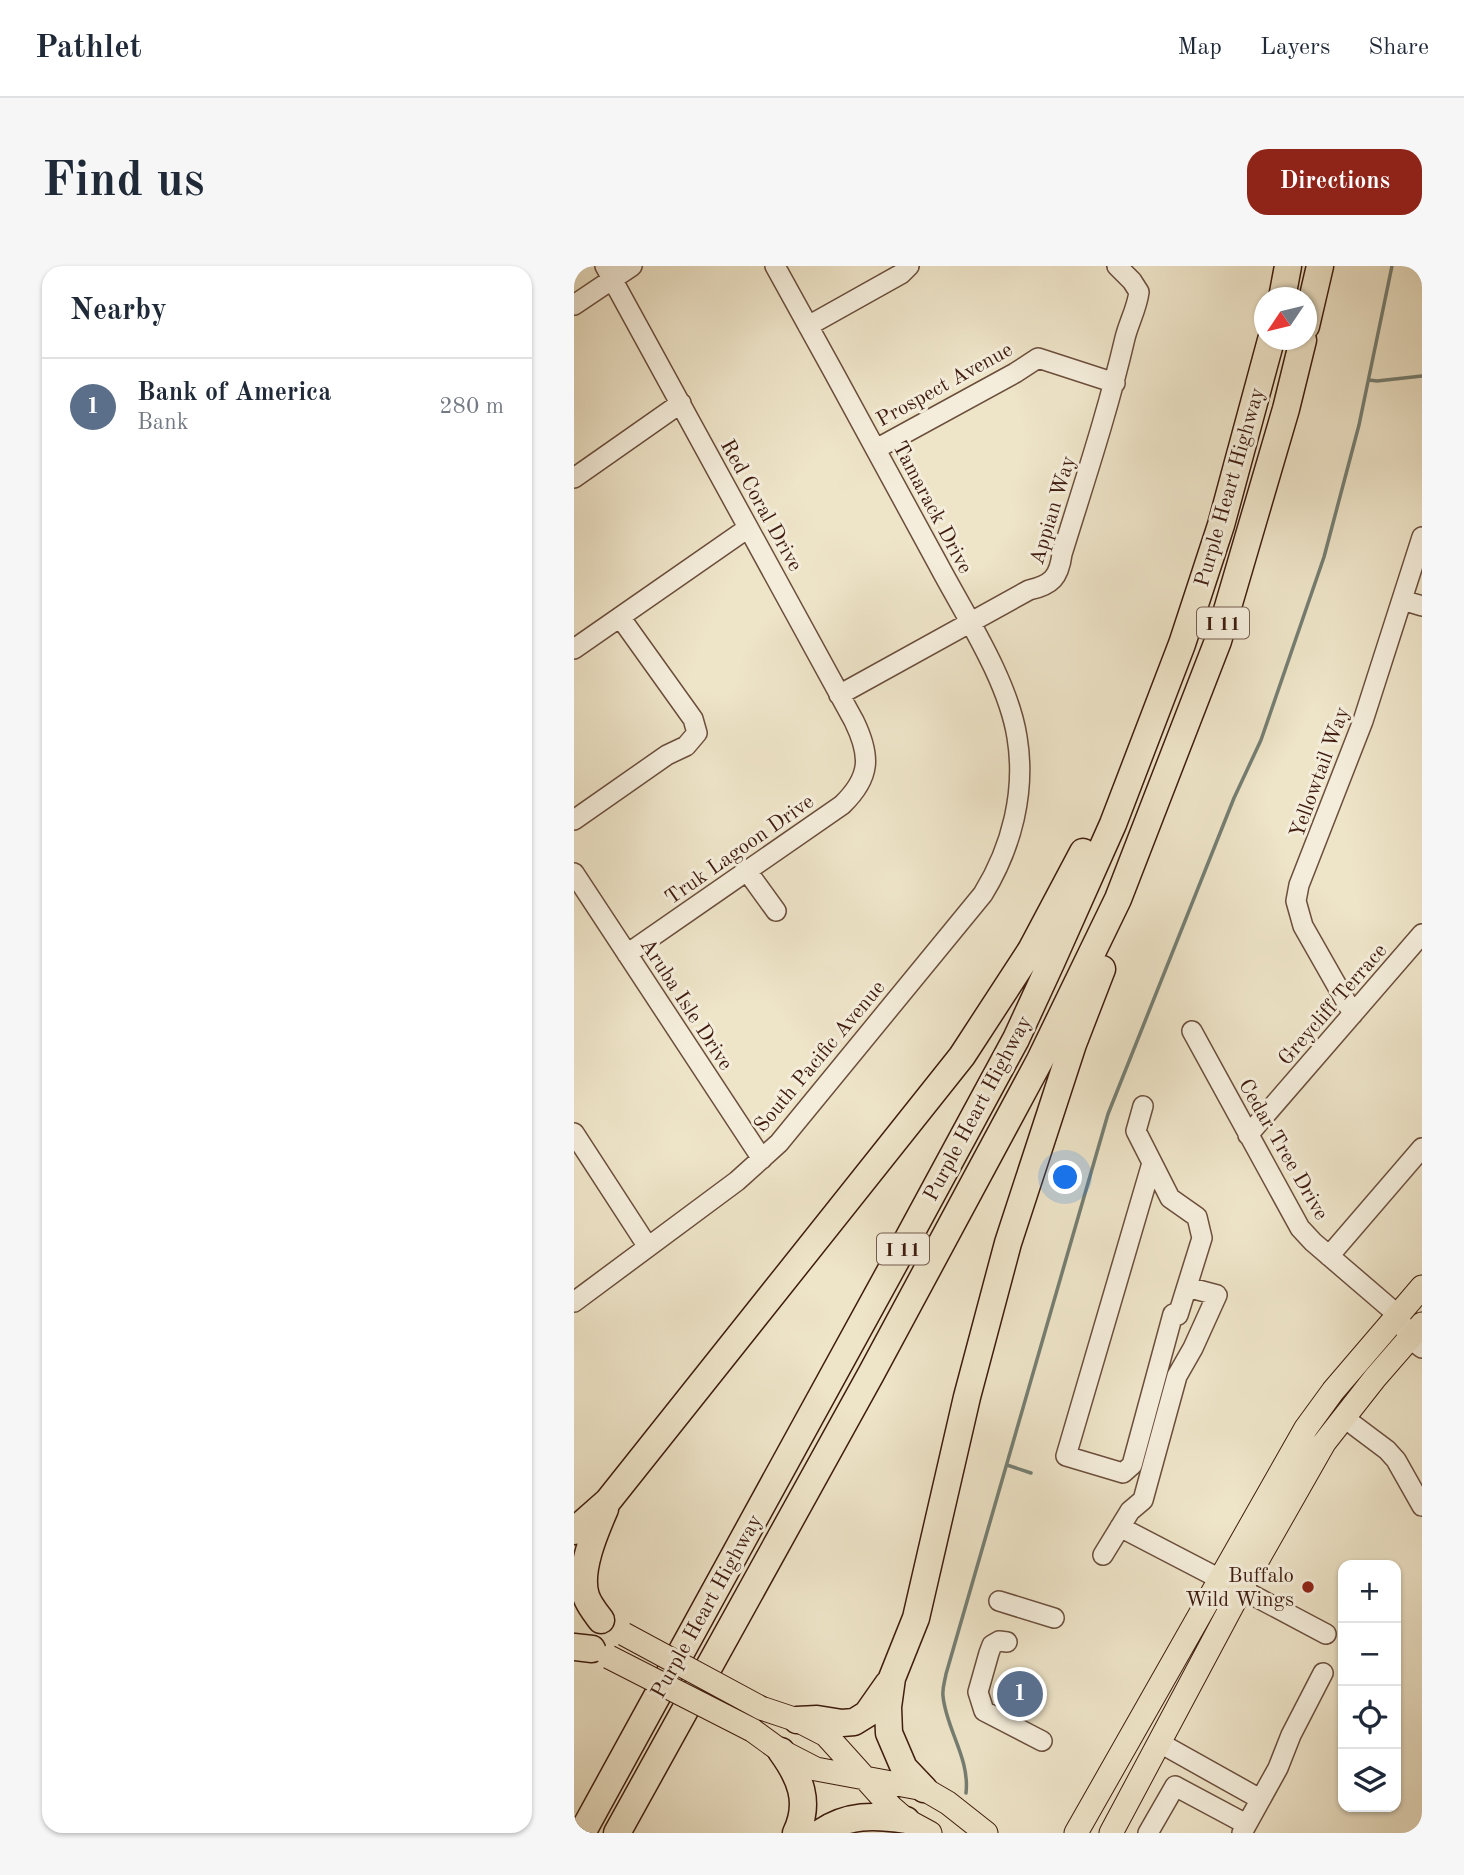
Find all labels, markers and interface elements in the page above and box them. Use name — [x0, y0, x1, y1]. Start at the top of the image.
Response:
text: Pathlet — [35, 32, 142, 65]
text: Map — [1178, 36, 1222, 60]
text: Layers — [1260, 36, 1330, 60]
text: Share — [1368, 36, 1429, 60]
button: Directions — [1247, 149, 1422, 215]
text: Find us — [42, 158, 205, 207]
north arrow — [1254, 287, 1317, 350]
text: Nearby — [70, 296, 167, 326]
street label: Prospect Avenue — [873, 339, 1016, 431]
text: Bank of America — [137, 380, 331, 406]
street label: Purple Heart Highway — [1192, 385, 1269, 590]
text: 1 — [86, 395, 100, 418]
text: 280 m — [439, 395, 504, 418]
text: Bank — [137, 411, 189, 434]
street label: Red Coral Drive — [716, 436, 806, 575]
street label: Tamarack Drive — [888, 438, 975, 577]
street label: Appian Way — [1027, 453, 1080, 568]
road number: I 11 — [1197, 608, 1249, 638]
street label: Yellowtail Way — [1287, 704, 1354, 841]
street label: Truk Lagoon Drive — [662, 791, 818, 909]
street label: Aruba Isle Drive — [636, 935, 736, 1074]
street label: Greycliff Terrace — [1275, 940, 1391, 1070]
street label: South Pacific Avenue — [751, 977, 889, 1137]
street label: Purple Heart Highway — [921, 1013, 1036, 1205]
street label: Cedar Tree Drive — [1234, 1076, 1331, 1224]
your location — [1048, 1160, 1082, 1194]
road number: I 11 — [877, 1233, 929, 1264]
street label: Purple Heart Highway — [648, 1511, 767, 1702]
map controls — [1338, 1560, 1401, 1812]
button: + — [1338, 1560, 1401, 1623]
place label: Buffalo Wild Wings — [1185, 1566, 1294, 1611]
marker: Buffalo Wild Wings — [1300, 1579, 1316, 1595]
button: − — [1338, 1623, 1401, 1686]
pin: 1 — [997, 1668, 1043, 1720]
button: locate — [1338, 1686, 1401, 1749]
button: layers — [1338, 1749, 1401, 1812]

